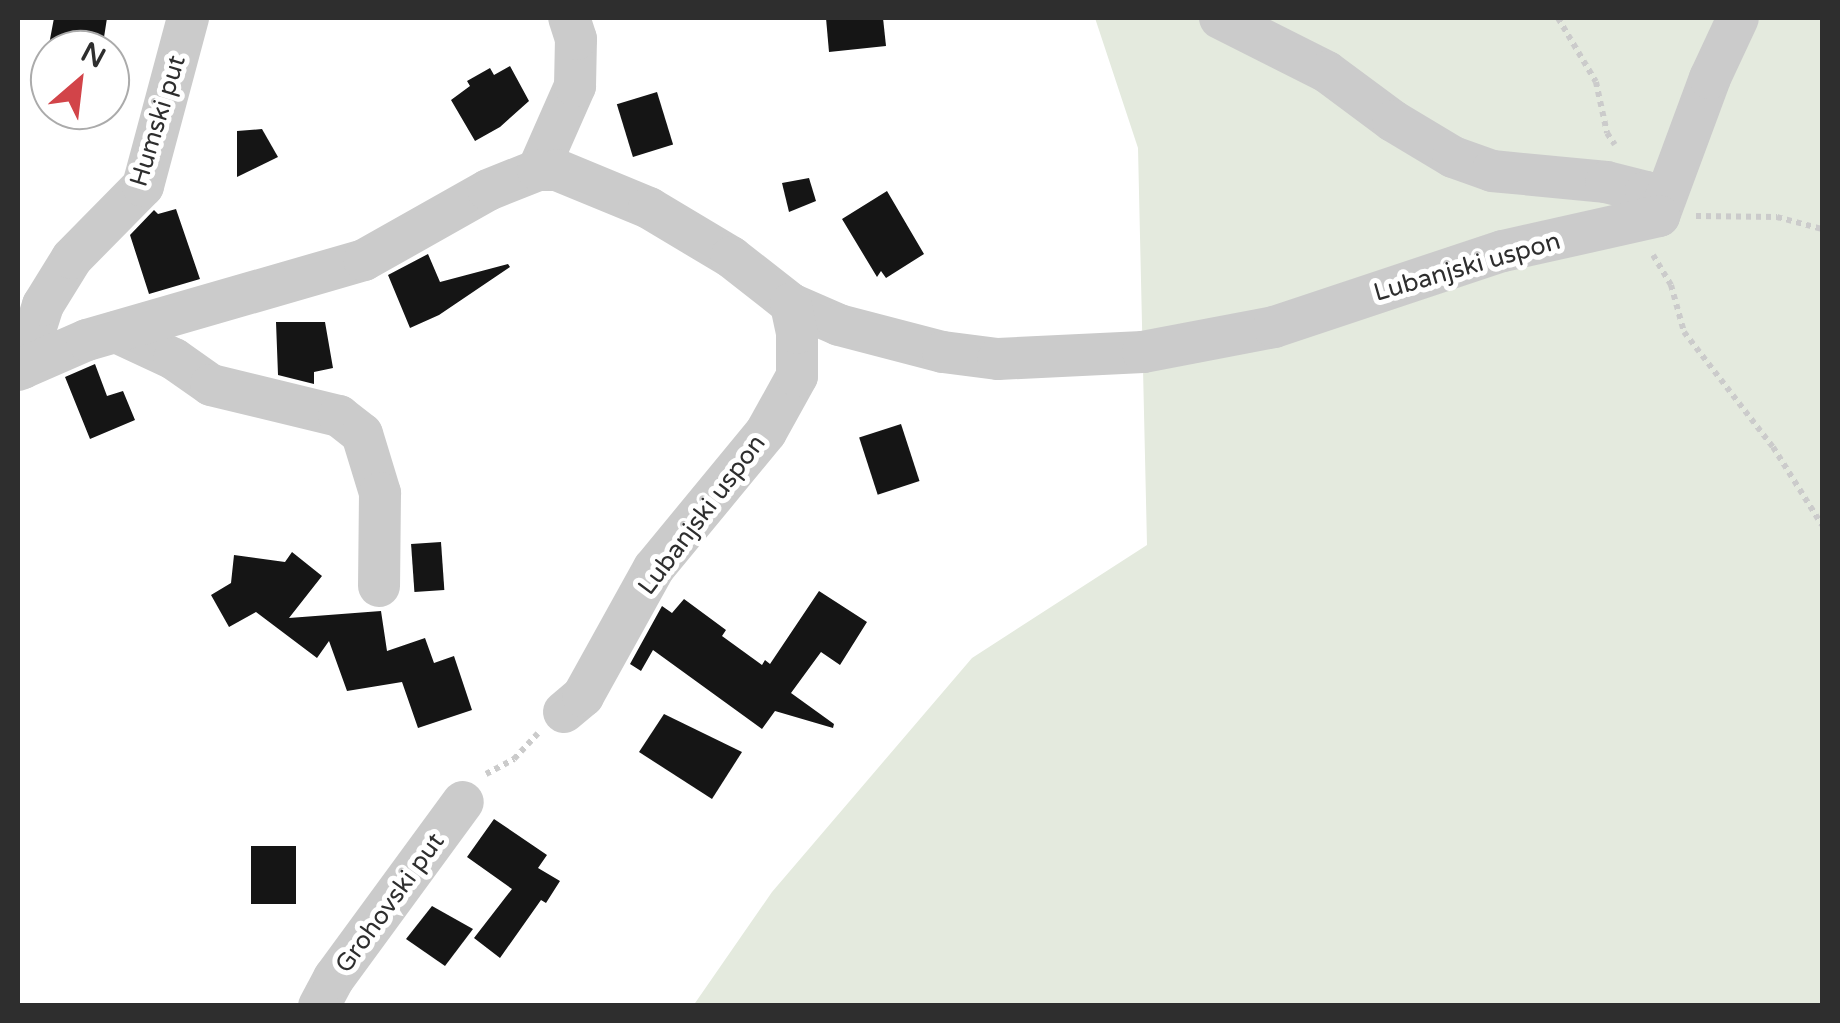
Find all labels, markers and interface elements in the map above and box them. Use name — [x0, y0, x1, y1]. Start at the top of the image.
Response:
north arrow — [30, 30, 130, 130]
text: N — [75, 35, 111, 76]
street label: Humski put — [124, 52, 192, 190]
street label: Lubanjski uspon — [1370, 226, 1564, 308]
street label: Lubanjski uspon — [632, 429, 772, 601]
street label: Grohovski put — [329, 827, 451, 979]

